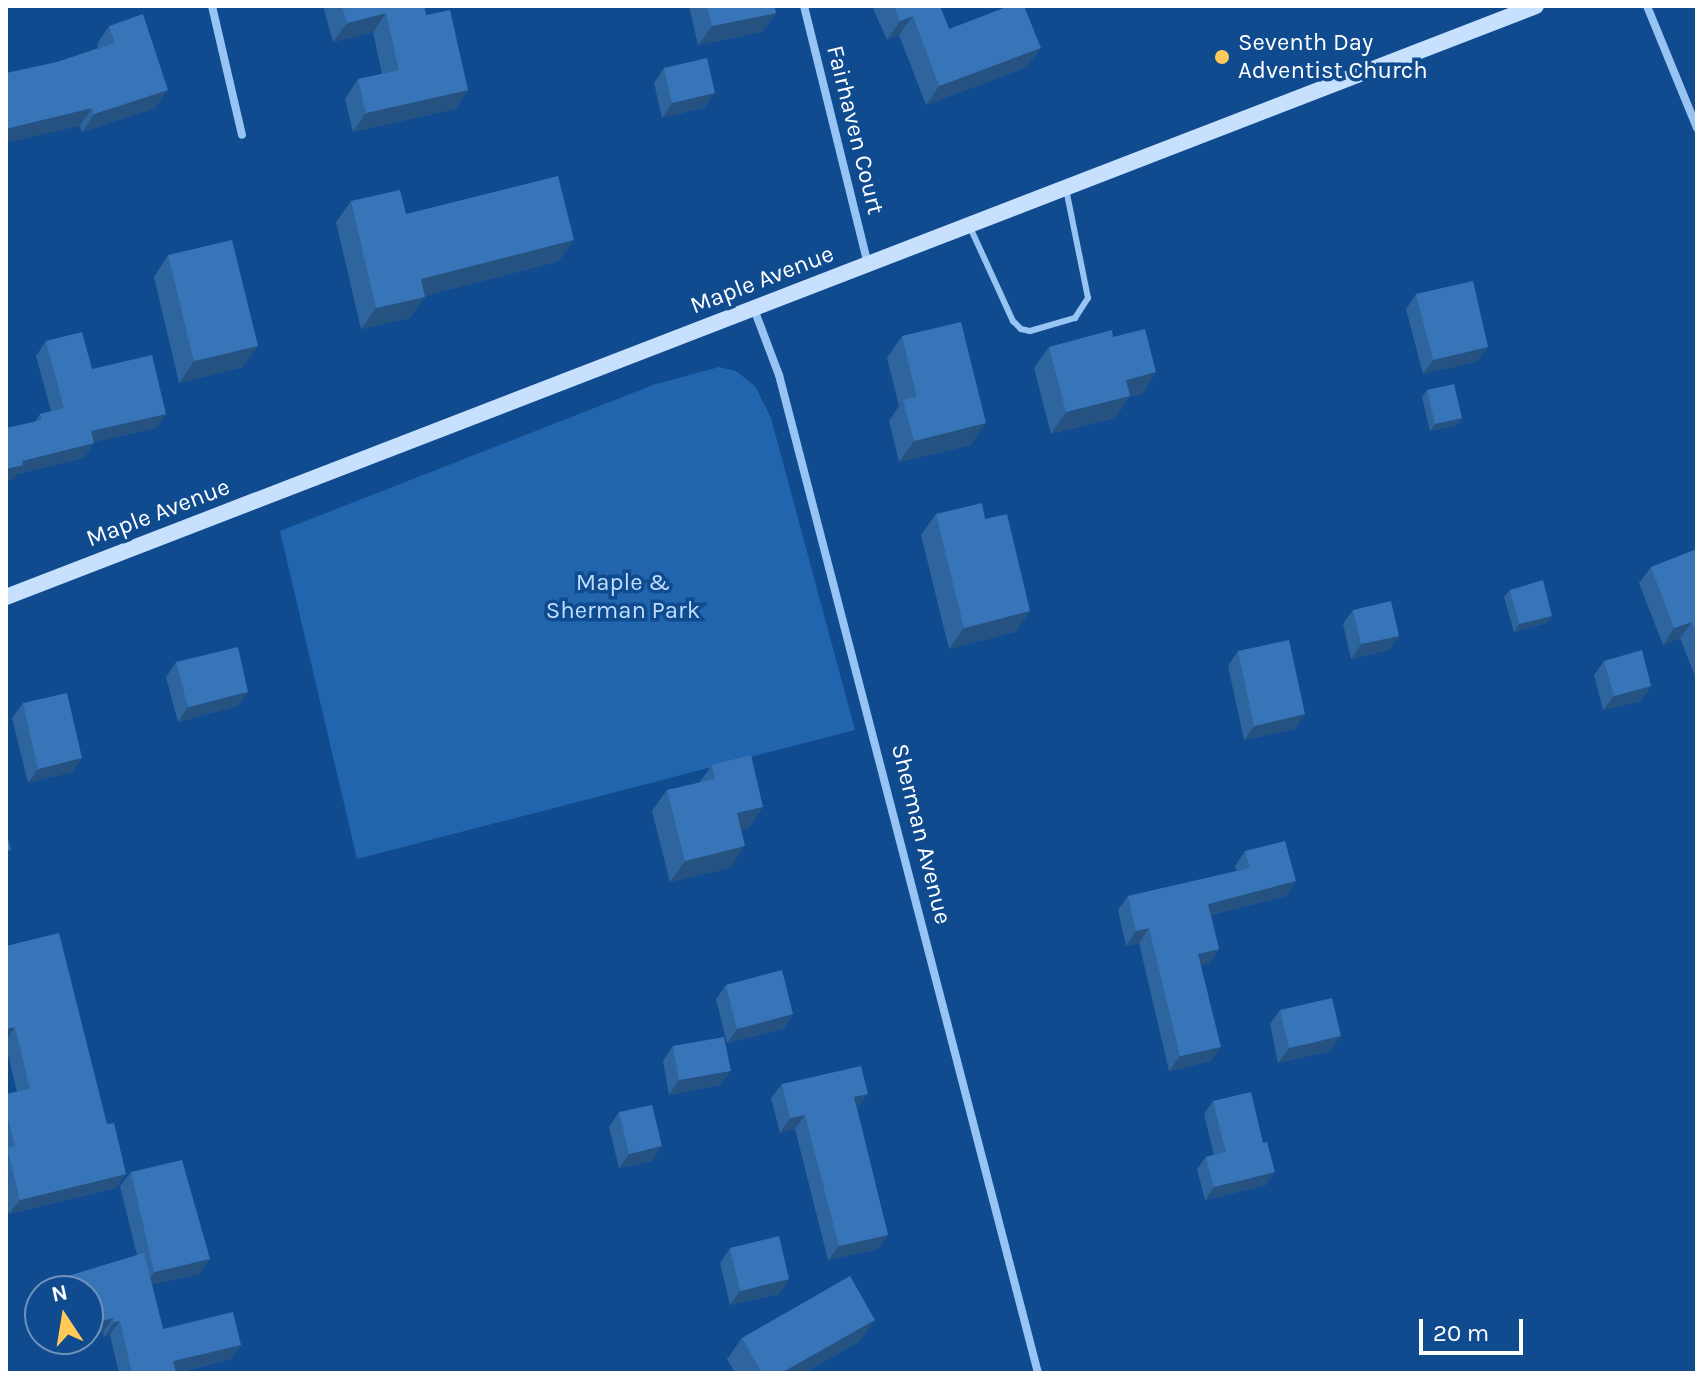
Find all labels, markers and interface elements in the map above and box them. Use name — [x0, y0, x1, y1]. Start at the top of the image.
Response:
place label: Seventh Day Adventist Church — [1238, 29, 1428, 85]
street label: Fairhaven Court — [820, 42, 890, 218]
marker: Seventh Day Adventist Church — [1213, 48, 1231, 66]
street label: Maple Avenue — [686, 239, 838, 321]
street label: Maple Avenue — [82, 472, 234, 554]
park label: Maple & Sherman Park — [546, 569, 700, 625]
street label: Sherman Avenue — [885, 741, 957, 927]
north arrow — [24, 1275, 104, 1355]
text: N — [49, 1279, 70, 1308]
scale bar — [1423, 1303, 1527, 1353]
text: 20 m — [1433, 1319, 1489, 1347]

